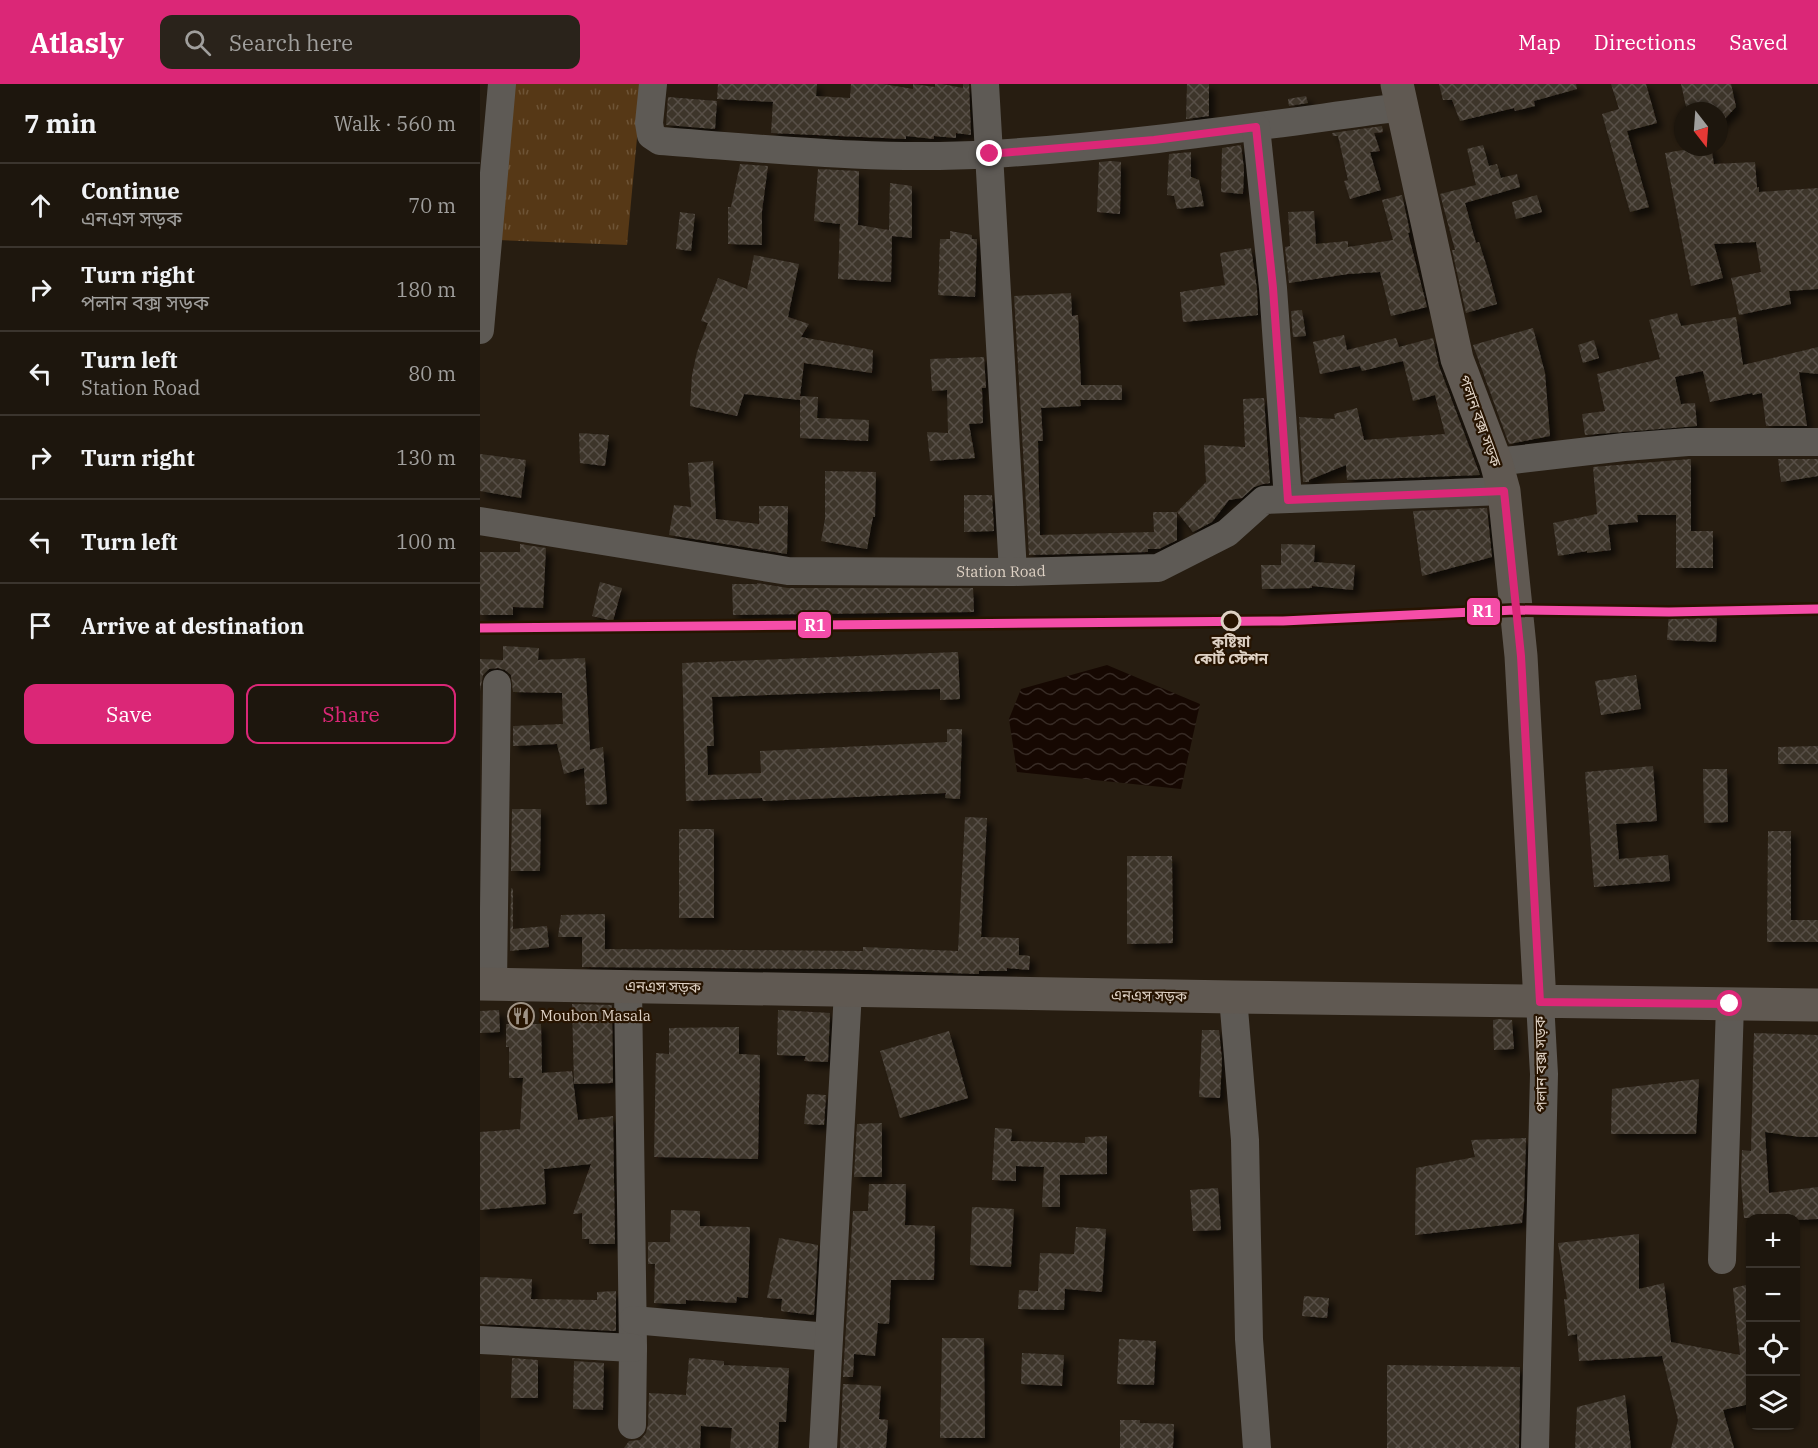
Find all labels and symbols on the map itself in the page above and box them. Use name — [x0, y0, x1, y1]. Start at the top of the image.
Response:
north arrow — [1674, 102, 1728, 156]
route end — [976, 140, 1002, 166]
street label: পলান বক্স সড়ক — [1455, 372, 1506, 470]
street label: Station Road — [956, 561, 1046, 581]
line badge: R1 — [1466, 597, 1501, 626]
text: R1 — [1472, 601, 1494, 621]
line badge: R1 — [797, 611, 832, 639]
marker: কুষ্টিয়া কোর্ট স্টেশন — [1221, 611, 1241, 631]
text: R1 — [804, 615, 826, 635]
place label: কুষ্টিয়া কোর্ট স্টেশন — [1194, 632, 1269, 668]
street label: এনএস সড়ক — [625, 976, 702, 997]
street label: এনএস সড়ক — [1111, 985, 1188, 1006]
route start — [1716, 990, 1742, 1016]
restaurant icon: Moubon Masala — [506, 1001, 536, 1031]
place label: Moubon Masala — [540, 1006, 651, 1025]
street label: পলান বক্স সড়ক — [1530, 1015, 1551, 1112]

